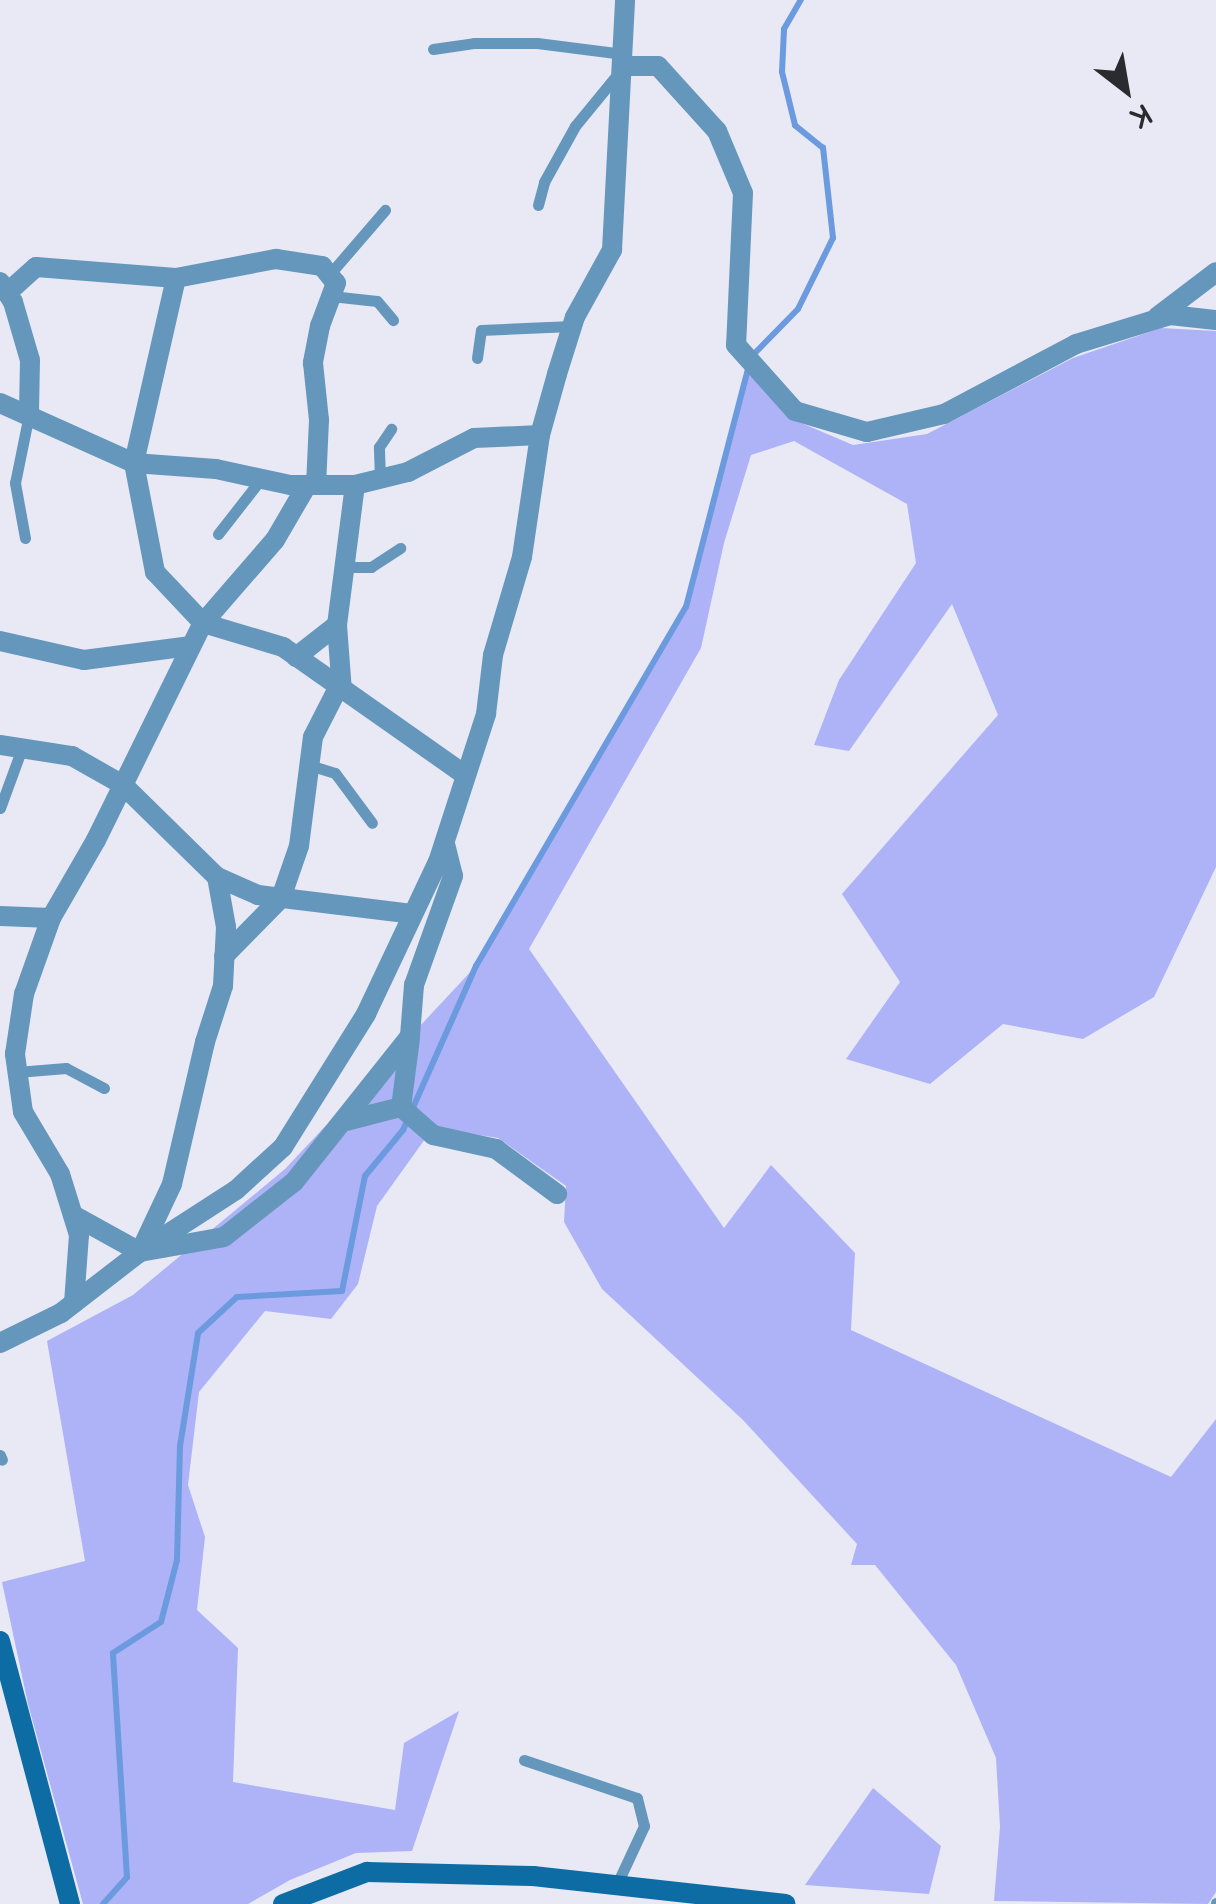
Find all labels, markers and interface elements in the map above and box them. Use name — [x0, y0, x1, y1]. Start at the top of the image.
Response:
north arrow — [1076, 40, 1176, 140]
text: K — [1125, 96, 1158, 135]

